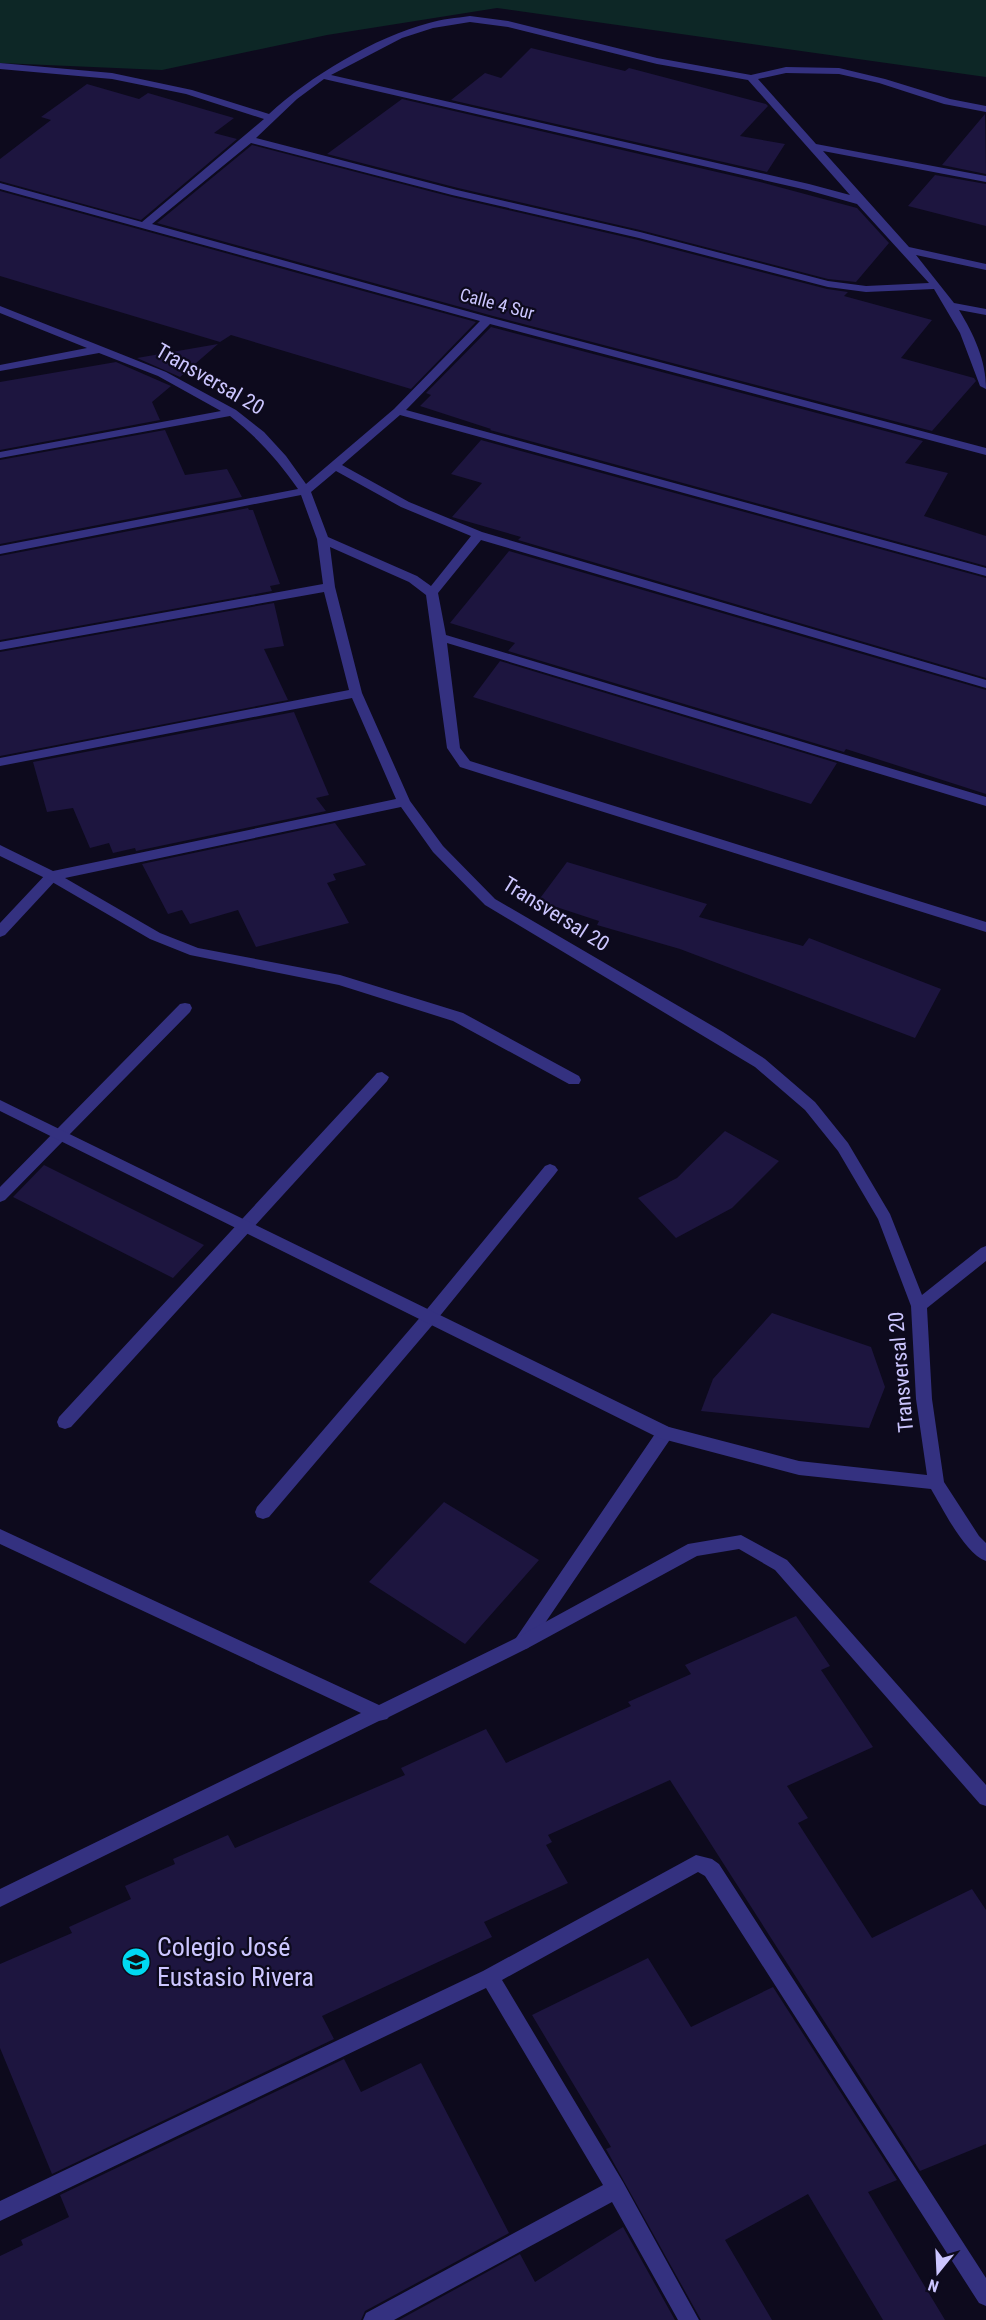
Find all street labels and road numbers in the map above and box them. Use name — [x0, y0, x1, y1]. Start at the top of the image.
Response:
street label: Calle 4 Sur — [458, 284, 537, 324]
street label: Transversal 20 — [152, 338, 268, 420]
street label: Transversal 20 — [498, 872, 614, 956]
street label: Transversal 20 — [884, 1311, 918, 1433]

